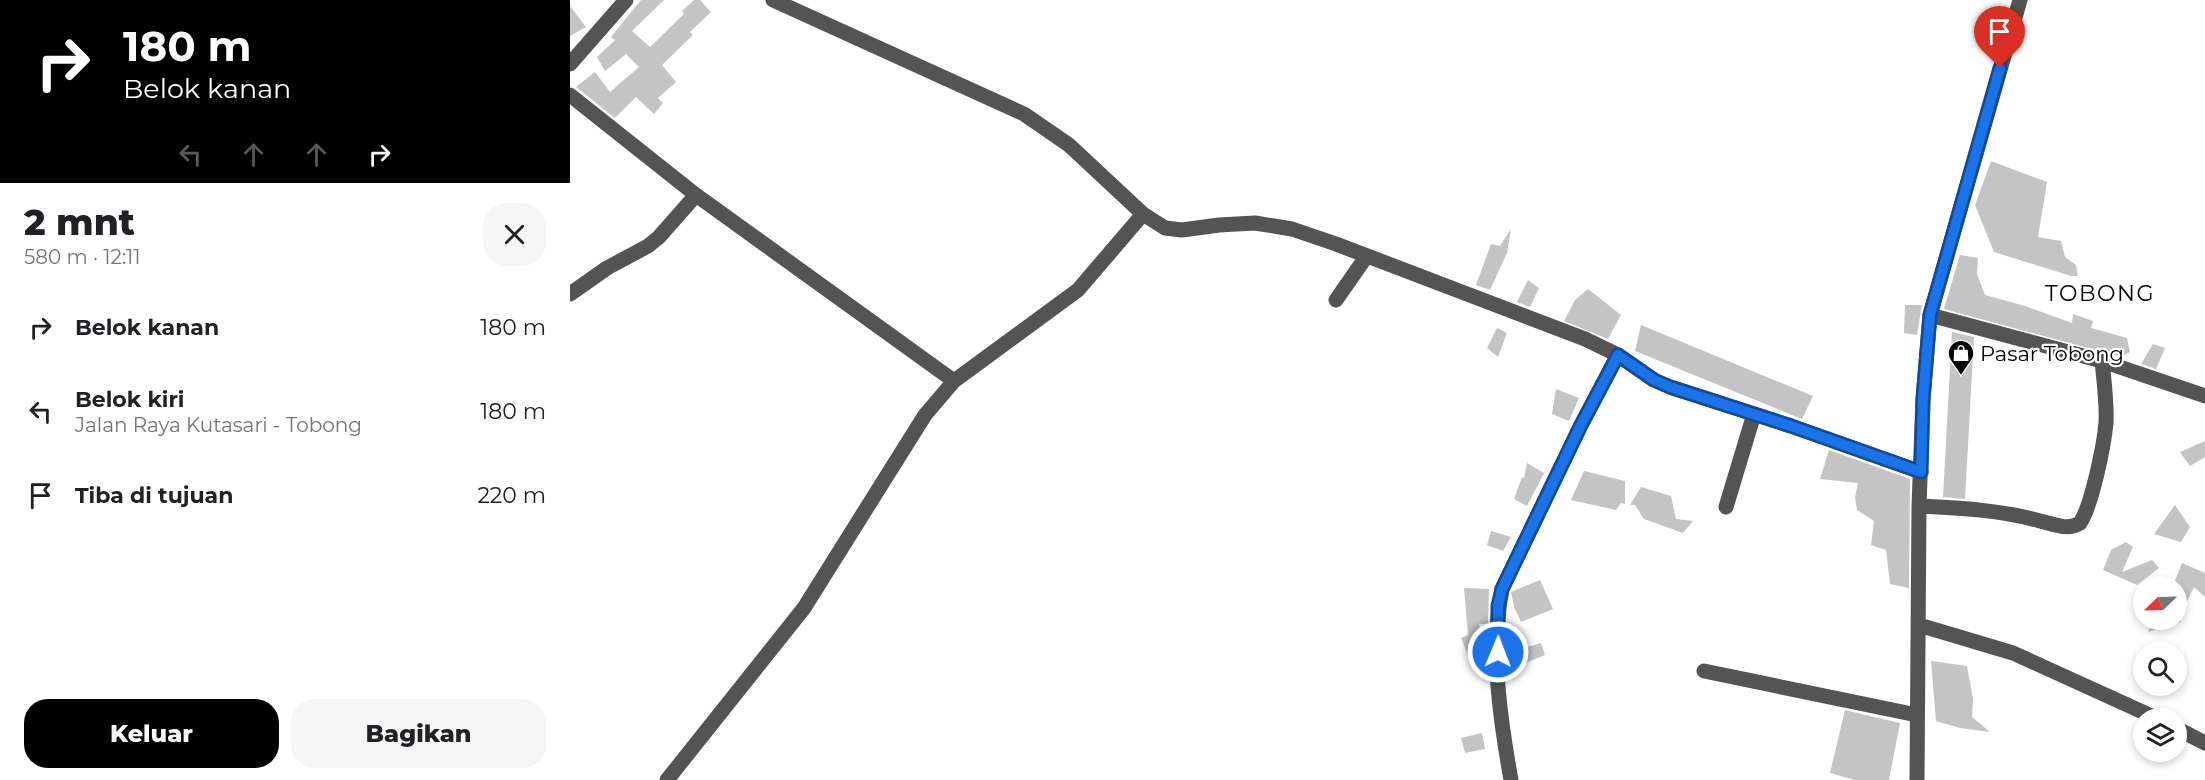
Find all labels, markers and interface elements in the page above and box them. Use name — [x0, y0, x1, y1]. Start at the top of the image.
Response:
pin — [1974, 6, 2025, 68]
icon: arrive — [1983, 15, 2016, 48]
text: 180 m — [123, 20, 252, 72]
icon: right — [24, 24, 102, 102]
text: Belok kanan — [123, 72, 291, 105]
icon: left — [174, 138, 207, 171]
icon: ahead — [237, 138, 270, 171]
icon: ahead — [300, 138, 333, 171]
icon: right — [363, 138, 396, 171]
text: 2 mnt — [24, 200, 135, 244]
button: close — [483, 203, 546, 266]
text: 580 m · 12:11 — [24, 245, 141, 269]
district label: TOBONG — [2045, 280, 2155, 307]
icon: right — [24, 311, 57, 344]
text: Belok kanan — [75, 314, 219, 341]
text: 180 m — [480, 314, 546, 341]
shop icon: Pasar Tobong — [1946, 338, 1976, 376]
place label: Pasar Tobong — [1980, 341, 2124, 366]
text: Belok kiri — [75, 386, 184, 413]
icon: left — [24, 395, 57, 428]
text: 180 m — [480, 398, 546, 425]
text: Jalan Raya Kutasari - Tobong — [75, 413, 362, 437]
icon: arrive — [24, 479, 57, 512]
text: Tiba di tujuan — [75, 482, 233, 509]
text: 220 m — [477, 482, 546, 509]
north arrow — [2133, 576, 2187, 630]
map controls — [2133, 576, 2187, 762]
position arrow — [1466, 620, 1530, 684]
button: search — [2133, 642, 2187, 696]
button: Keluar — [24, 699, 279, 768]
button: Bagikan — [291, 699, 546, 768]
button: layers — [2133, 708, 2187, 762]

